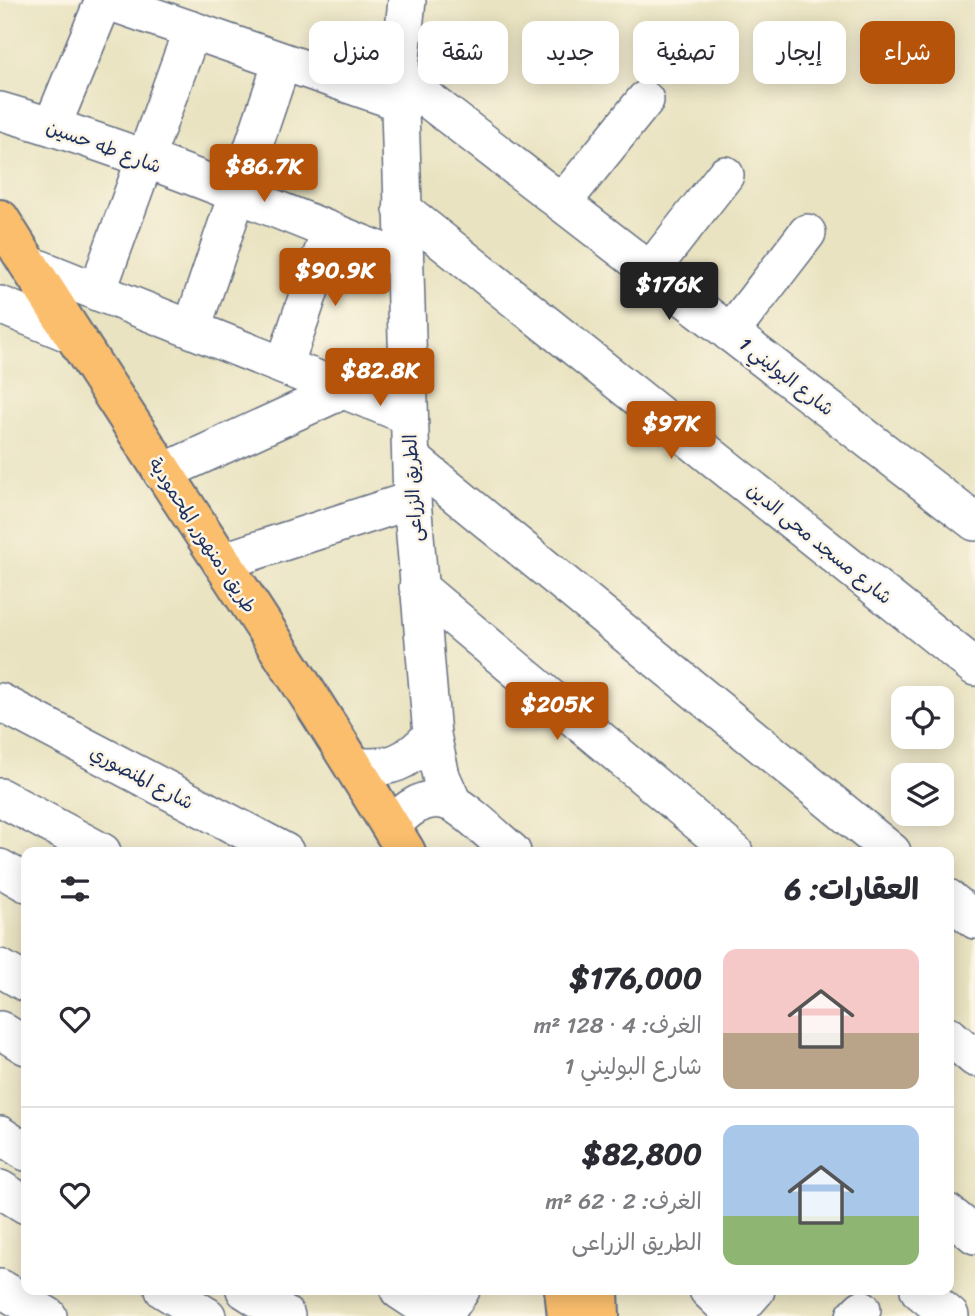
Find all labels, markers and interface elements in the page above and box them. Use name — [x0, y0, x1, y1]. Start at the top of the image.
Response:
chip: منزل — [309, 21, 404, 84]
chip: شقة — [418, 21, 508, 84]
chip: جديد — [522, 21, 619, 84]
chip: تصفية — [633, 21, 739, 84]
chip: إيجار — [753, 21, 846, 84]
chip: شراء — [860, 21, 955, 84]
street label: شارع طه حسين — [42, 110, 166, 183]
pin: $86.7K — [207, 144, 321, 204]
text: $86.7K — [226, 146, 302, 187]
pin: $90.9K — [278, 248, 392, 308]
text: $90.9K — [295, 250, 375, 291]
pin: $176K — [620, 262, 718, 322]
text: $176K — [636, 264, 702, 305]
street label: شارع البوليني 1 — [732, 328, 842, 424]
pin: $82.8K — [323, 348, 437, 408]
text: $82.8K — [341, 350, 419, 391]
pin: $97K — [630, 402, 712, 461]
text: $97K — [643, 403, 699, 444]
street label: الطريق الزراعى — [393, 433, 432, 543]
street label: طريق دمنهور, المحمودية — [140, 451, 266, 620]
street label: شارع مسجد محى الدين — [739, 474, 900, 613]
pin: $205K — [508, 682, 606, 742]
text: $205K — [521, 684, 593, 725]
map controls — [891, 686, 954, 826]
button: locate — [891, 686, 954, 749]
street label: شارع المنصوري — [84, 736, 200, 819]
button: layers — [891, 763, 954, 826]
text: العقارات: 6 — [785, 862, 919, 916]
icon: filters — [56, 870, 94, 908]
text: $176,000 — [570, 951, 702, 1005]
icon: home — [779, 977, 863, 1061]
icon: heart — [56, 1000, 94, 1038]
text: الغرف: 4 · 128 m² — [534, 1005, 702, 1046]
text: شارع البوليني 1 — [564, 1046, 702, 1087]
text: $82,800 — [582, 1127, 702, 1181]
icon: home — [779, 1153, 863, 1237]
icon: heart — [56, 1176, 94, 1214]
text: الغرف: 2 · 62 m² — [546, 1181, 702, 1222]
text: الطريق الزراعى — [572, 1222, 702, 1263]

